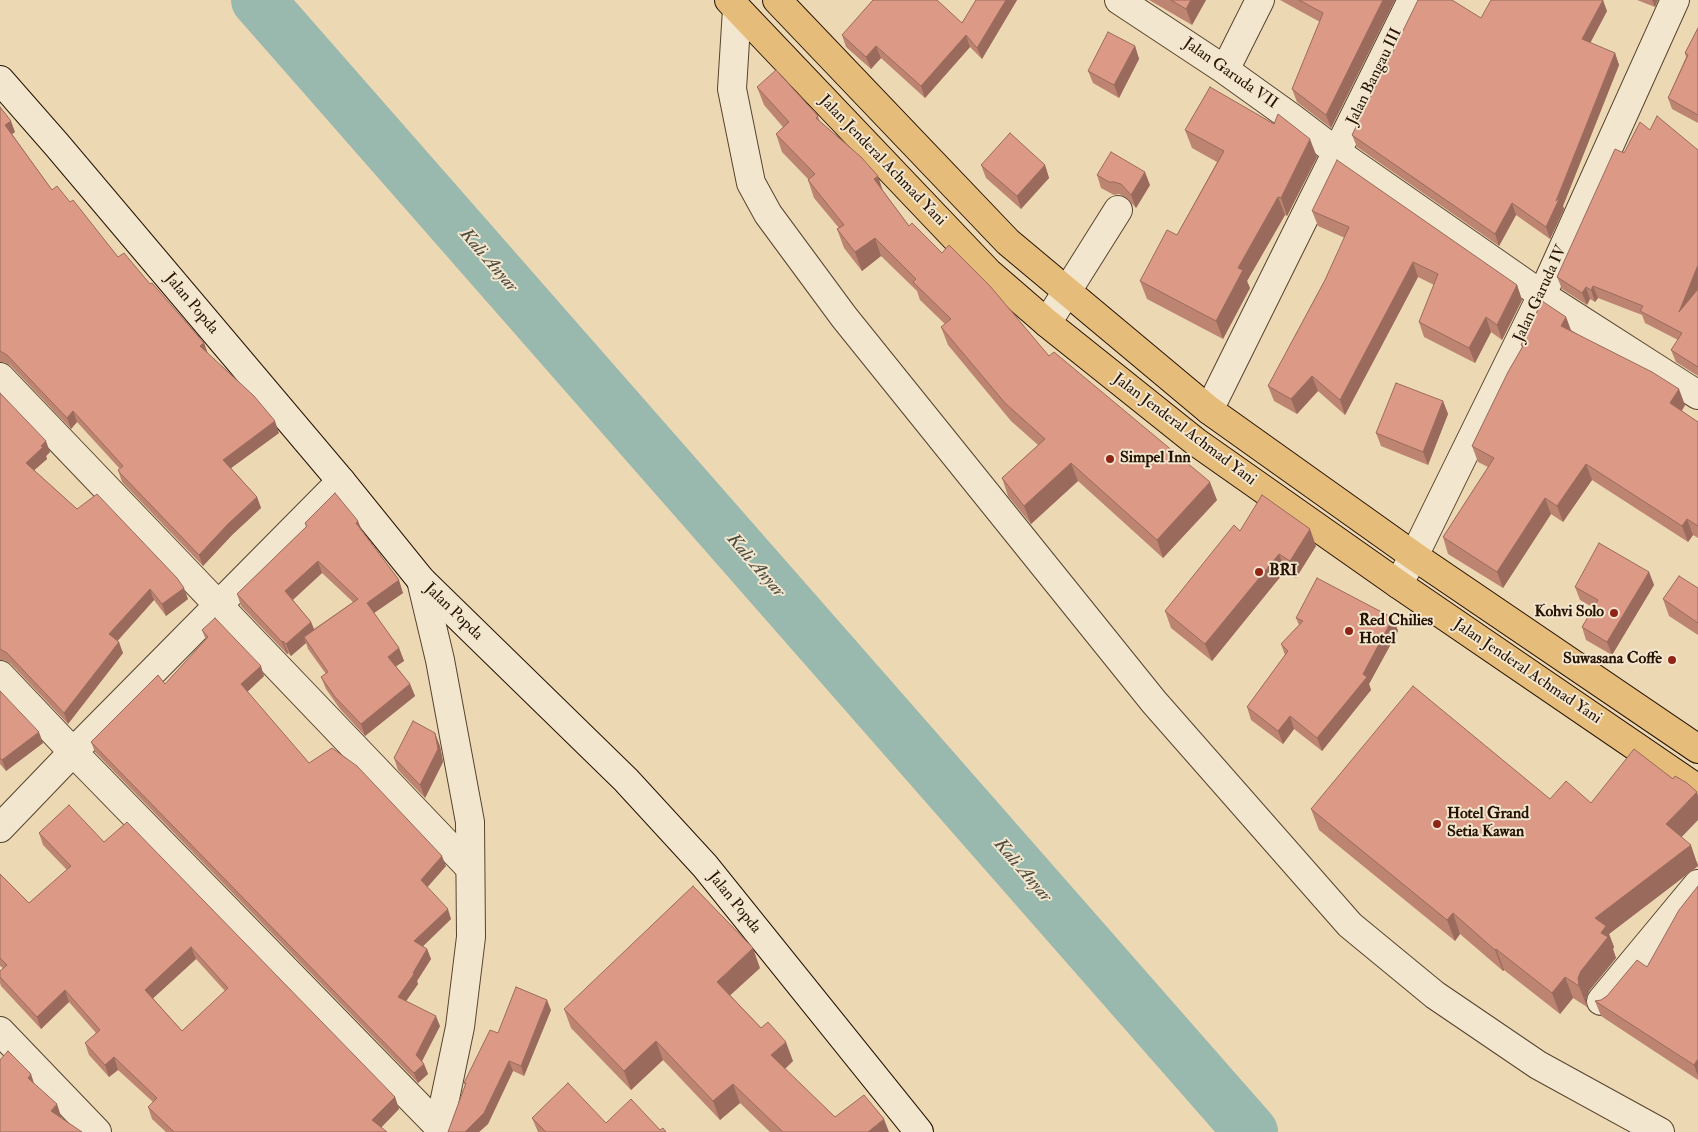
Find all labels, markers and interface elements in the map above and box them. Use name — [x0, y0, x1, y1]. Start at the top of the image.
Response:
street label: Jalan Bangau III — [1343, 25, 1407, 129]
street label: Jalan Garuda VII — [1179, 34, 1281, 114]
street label: Jalan Jenderal Achmad Yani — [814, 92, 950, 230]
water label: Kali Anyar — [454, 225, 522, 297]
street label: Jalan Garuda IV — [1510, 242, 1572, 346]
street label: Jalan Popda — [160, 269, 222, 339]
street label: Jalan Jenderal Achmad Yani — [1109, 370, 1259, 490]
place label: Simpel Inn — [1120, 449, 1191, 469]
marker: Simpel Inn — [1104, 453, 1116, 465]
water label: Kali Anyar — [721, 530, 789, 602]
place label: BRI — [1269, 562, 1297, 582]
marker: BRI — [1253, 566, 1265, 578]
street label: Jalan Popda — [420, 579, 486, 645]
place label: Kohvi Solo — [1535, 603, 1604, 623]
marker: Kohvi Solo — [1608, 607, 1620, 619]
place label: Red Chilies Hotel — [1359, 612, 1433, 650]
street label: Jalan Jenderal Achmad Yani — [1449, 615, 1605, 729]
marker: Red Chilies Hotel — [1343, 625, 1355, 637]
place label: Suwasana Coffe — [1563, 650, 1662, 670]
marker: Suwasana Coffe — [1666, 654, 1678, 666]
place label: Hotel Grand Setia Kawan — [1447, 805, 1529, 843]
marker: Hotel Grand Setia Kawan — [1431, 818, 1443, 830]
water label: Kali Anyar — [988, 835, 1056, 907]
street label: Jalan Popda — [703, 868, 765, 938]

